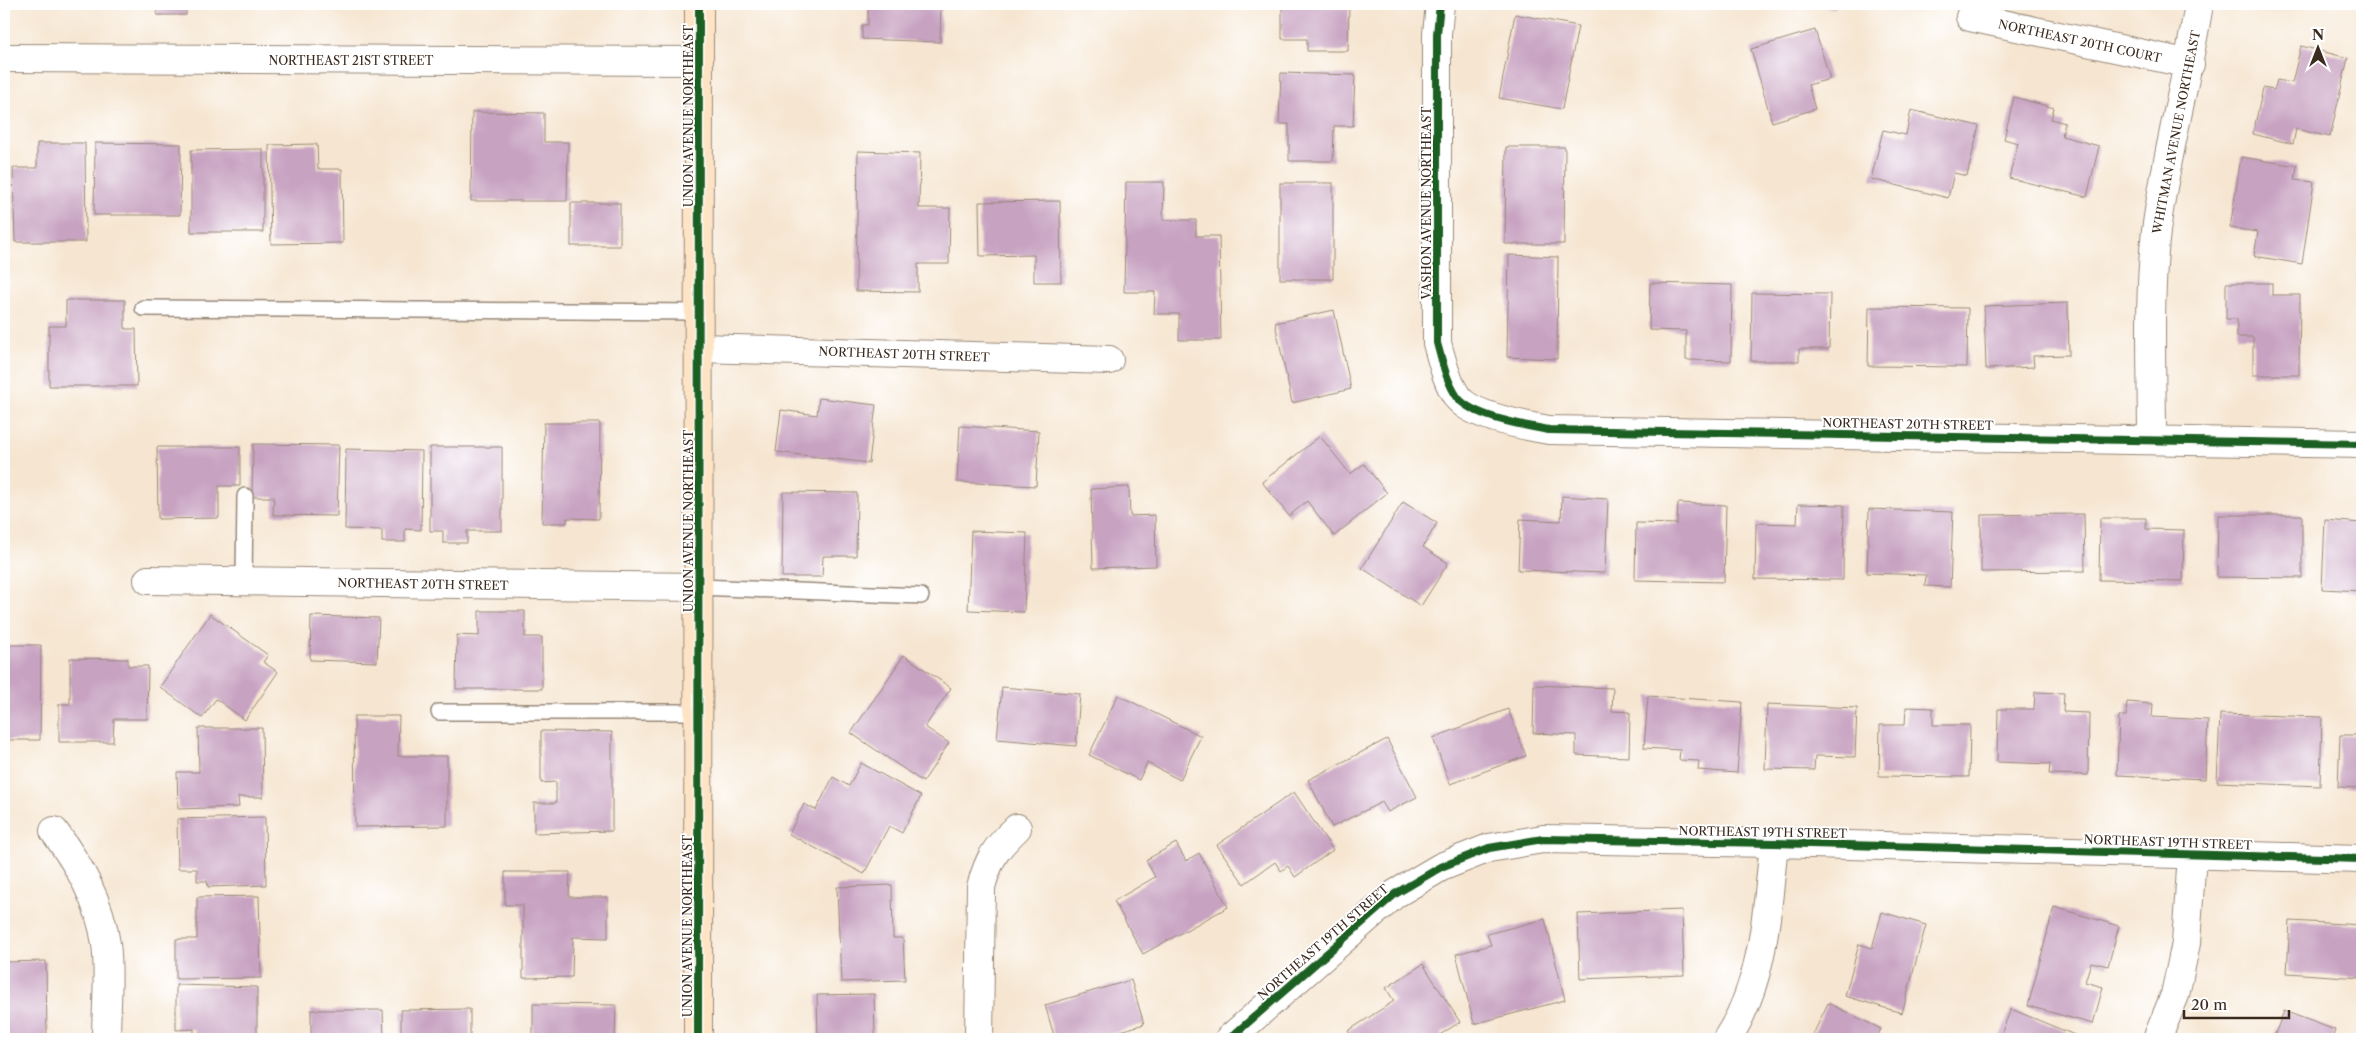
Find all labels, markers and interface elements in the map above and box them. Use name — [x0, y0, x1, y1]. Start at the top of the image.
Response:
street label: NORTHEAST 20TH COURT — [1997, 16, 2163, 66]
north arrow — [2294, 22, 2344, 72]
street label: UNION AVENUE NORTHEAST — [681, 25, 696, 207]
text: N — [2312, 26, 2324, 44]
street label: WHITMAN AVENUE NORTHEAST — [2149, 29, 2203, 236]
street label: NORTHEAST 21ST STREET — [268, 53, 434, 68]
street label: VASHON AVENUE NORTHEAST — [1419, 107, 1434, 300]
street label: NORTHEAST 20TH STREET — [818, 344, 990, 364]
street label: NORTHEAST 20TH STREET — [1822, 415, 1994, 433]
street label: UNION AVENUE NORTHEAST — [681, 430, 696, 612]
street label: NORTHEAST 20TH STREET — [337, 575, 509, 593]
street label: NORTHEAST 19TH STREET — [1679, 823, 1847, 841]
street label: NORTHEAST 19TH STREET — [2083, 832, 2253, 852]
street label: UNION AVENUE NORTHEAST — [680, 835, 695, 1017]
street label: NORTHEAST 19TH STREET — [1254, 881, 1392, 1003]
scale bar — [2184, 988, 2288, 1020]
text: 20 m — [2191, 995, 2227, 1014]

